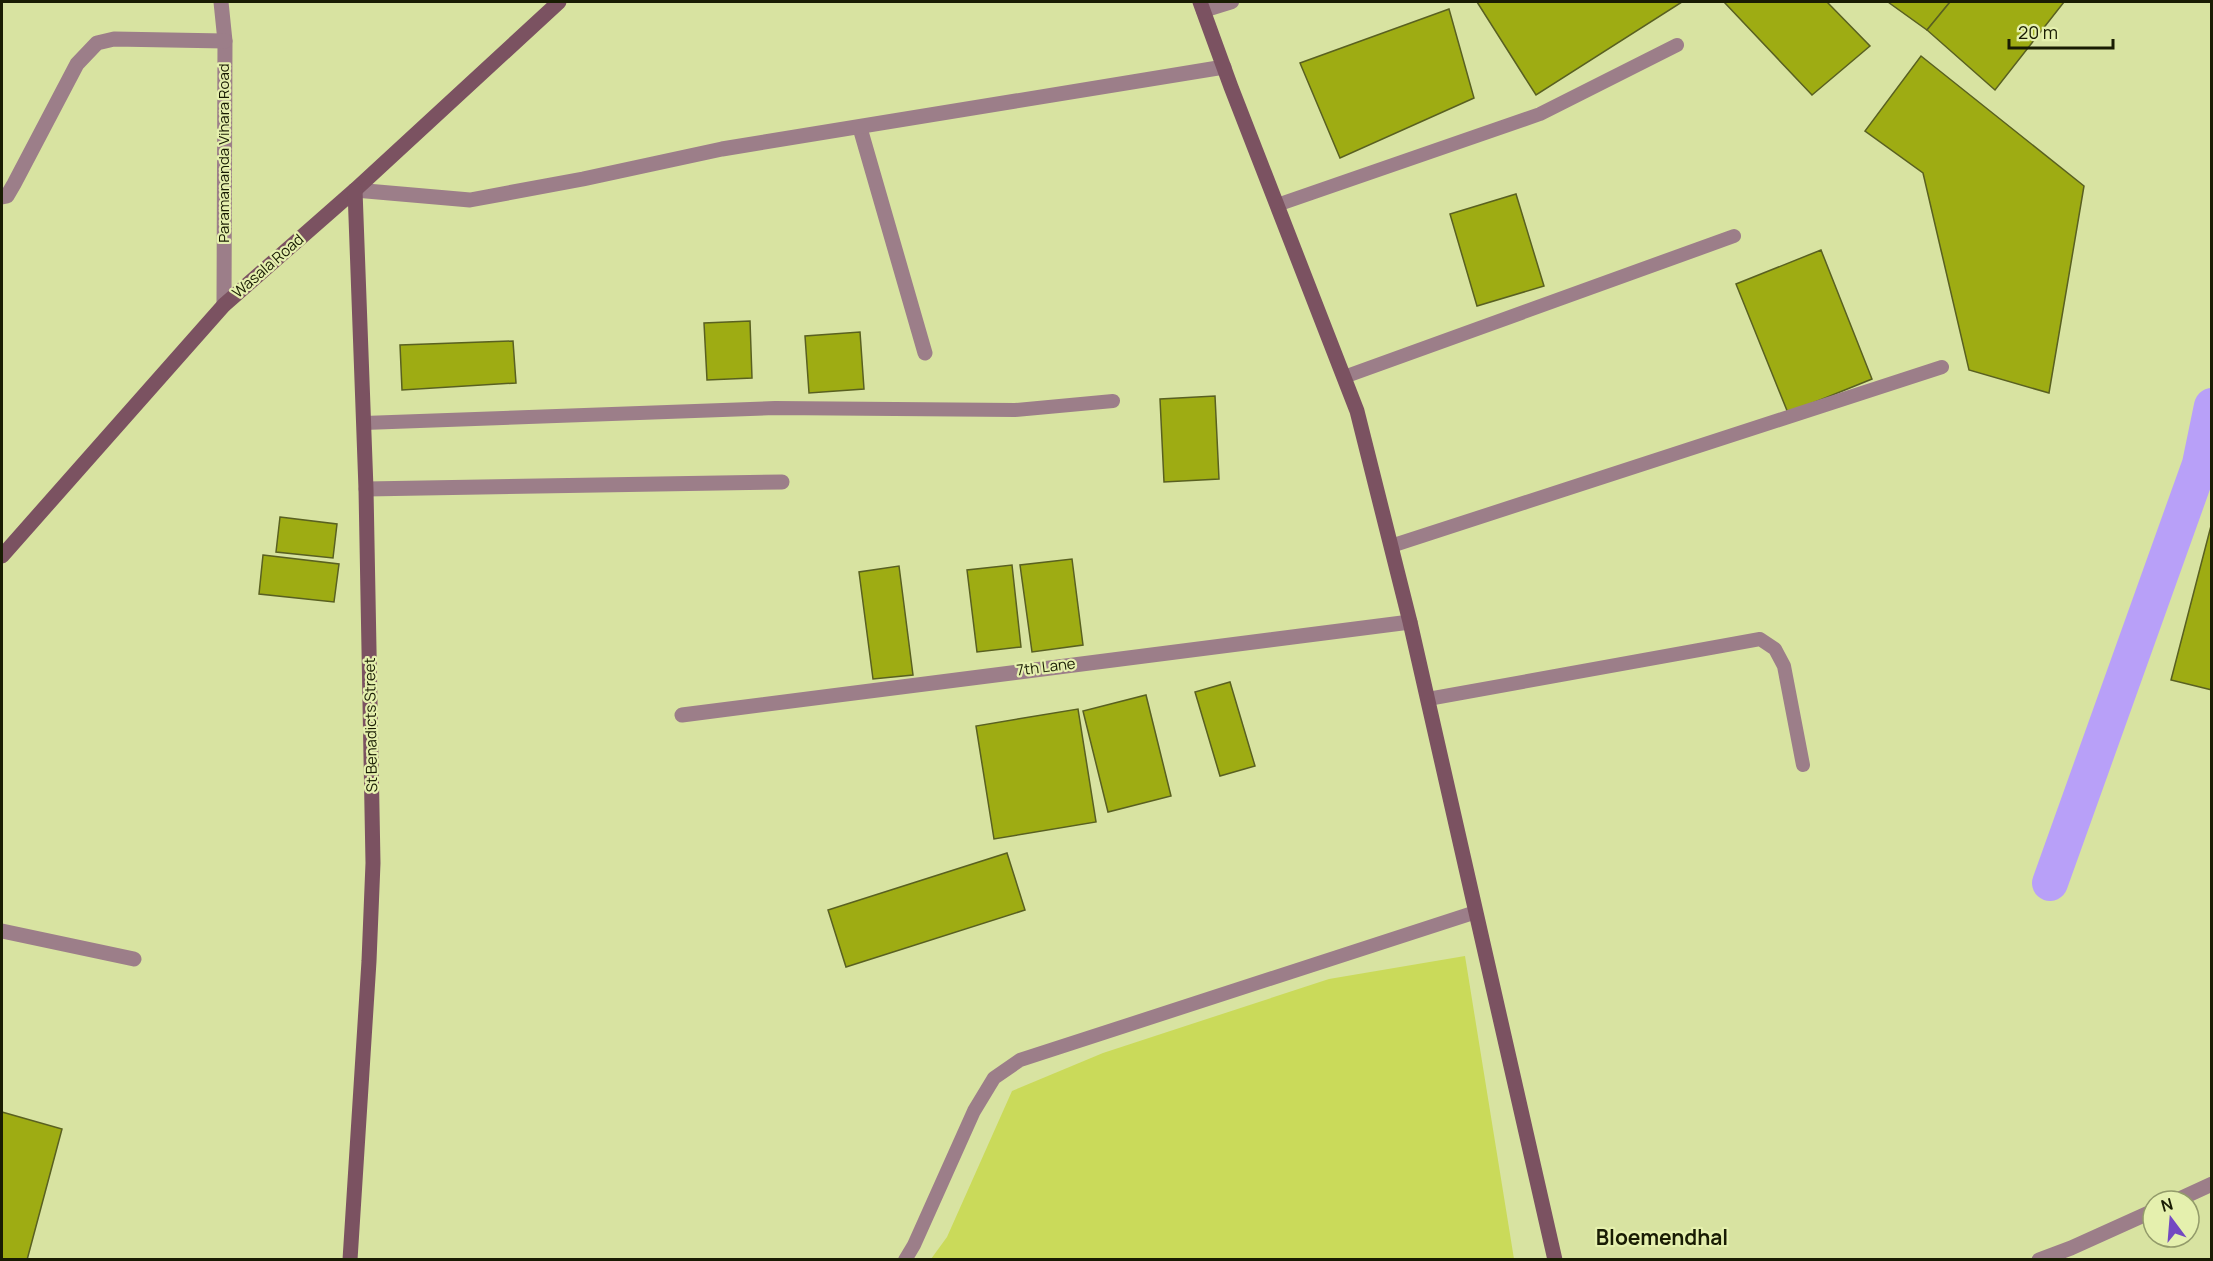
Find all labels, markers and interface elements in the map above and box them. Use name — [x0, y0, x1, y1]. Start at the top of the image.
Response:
scale bar — [2009, 12, 2112, 50]
text: 20 m — [2018, 20, 2058, 44]
street label: Paramananda Vihara Road — [213, 63, 234, 243]
street label: Wasala Road — [227, 229, 308, 303]
street label: 7th Lane — [1015, 652, 1077, 681]
street label: St Benadicts Street — [359, 657, 382, 793]
north arrow — [2141, 1189, 2201, 1249]
text: N — [2158, 1192, 2175, 1217]
district label: Bloemendhal — [1596, 1223, 1728, 1251]

